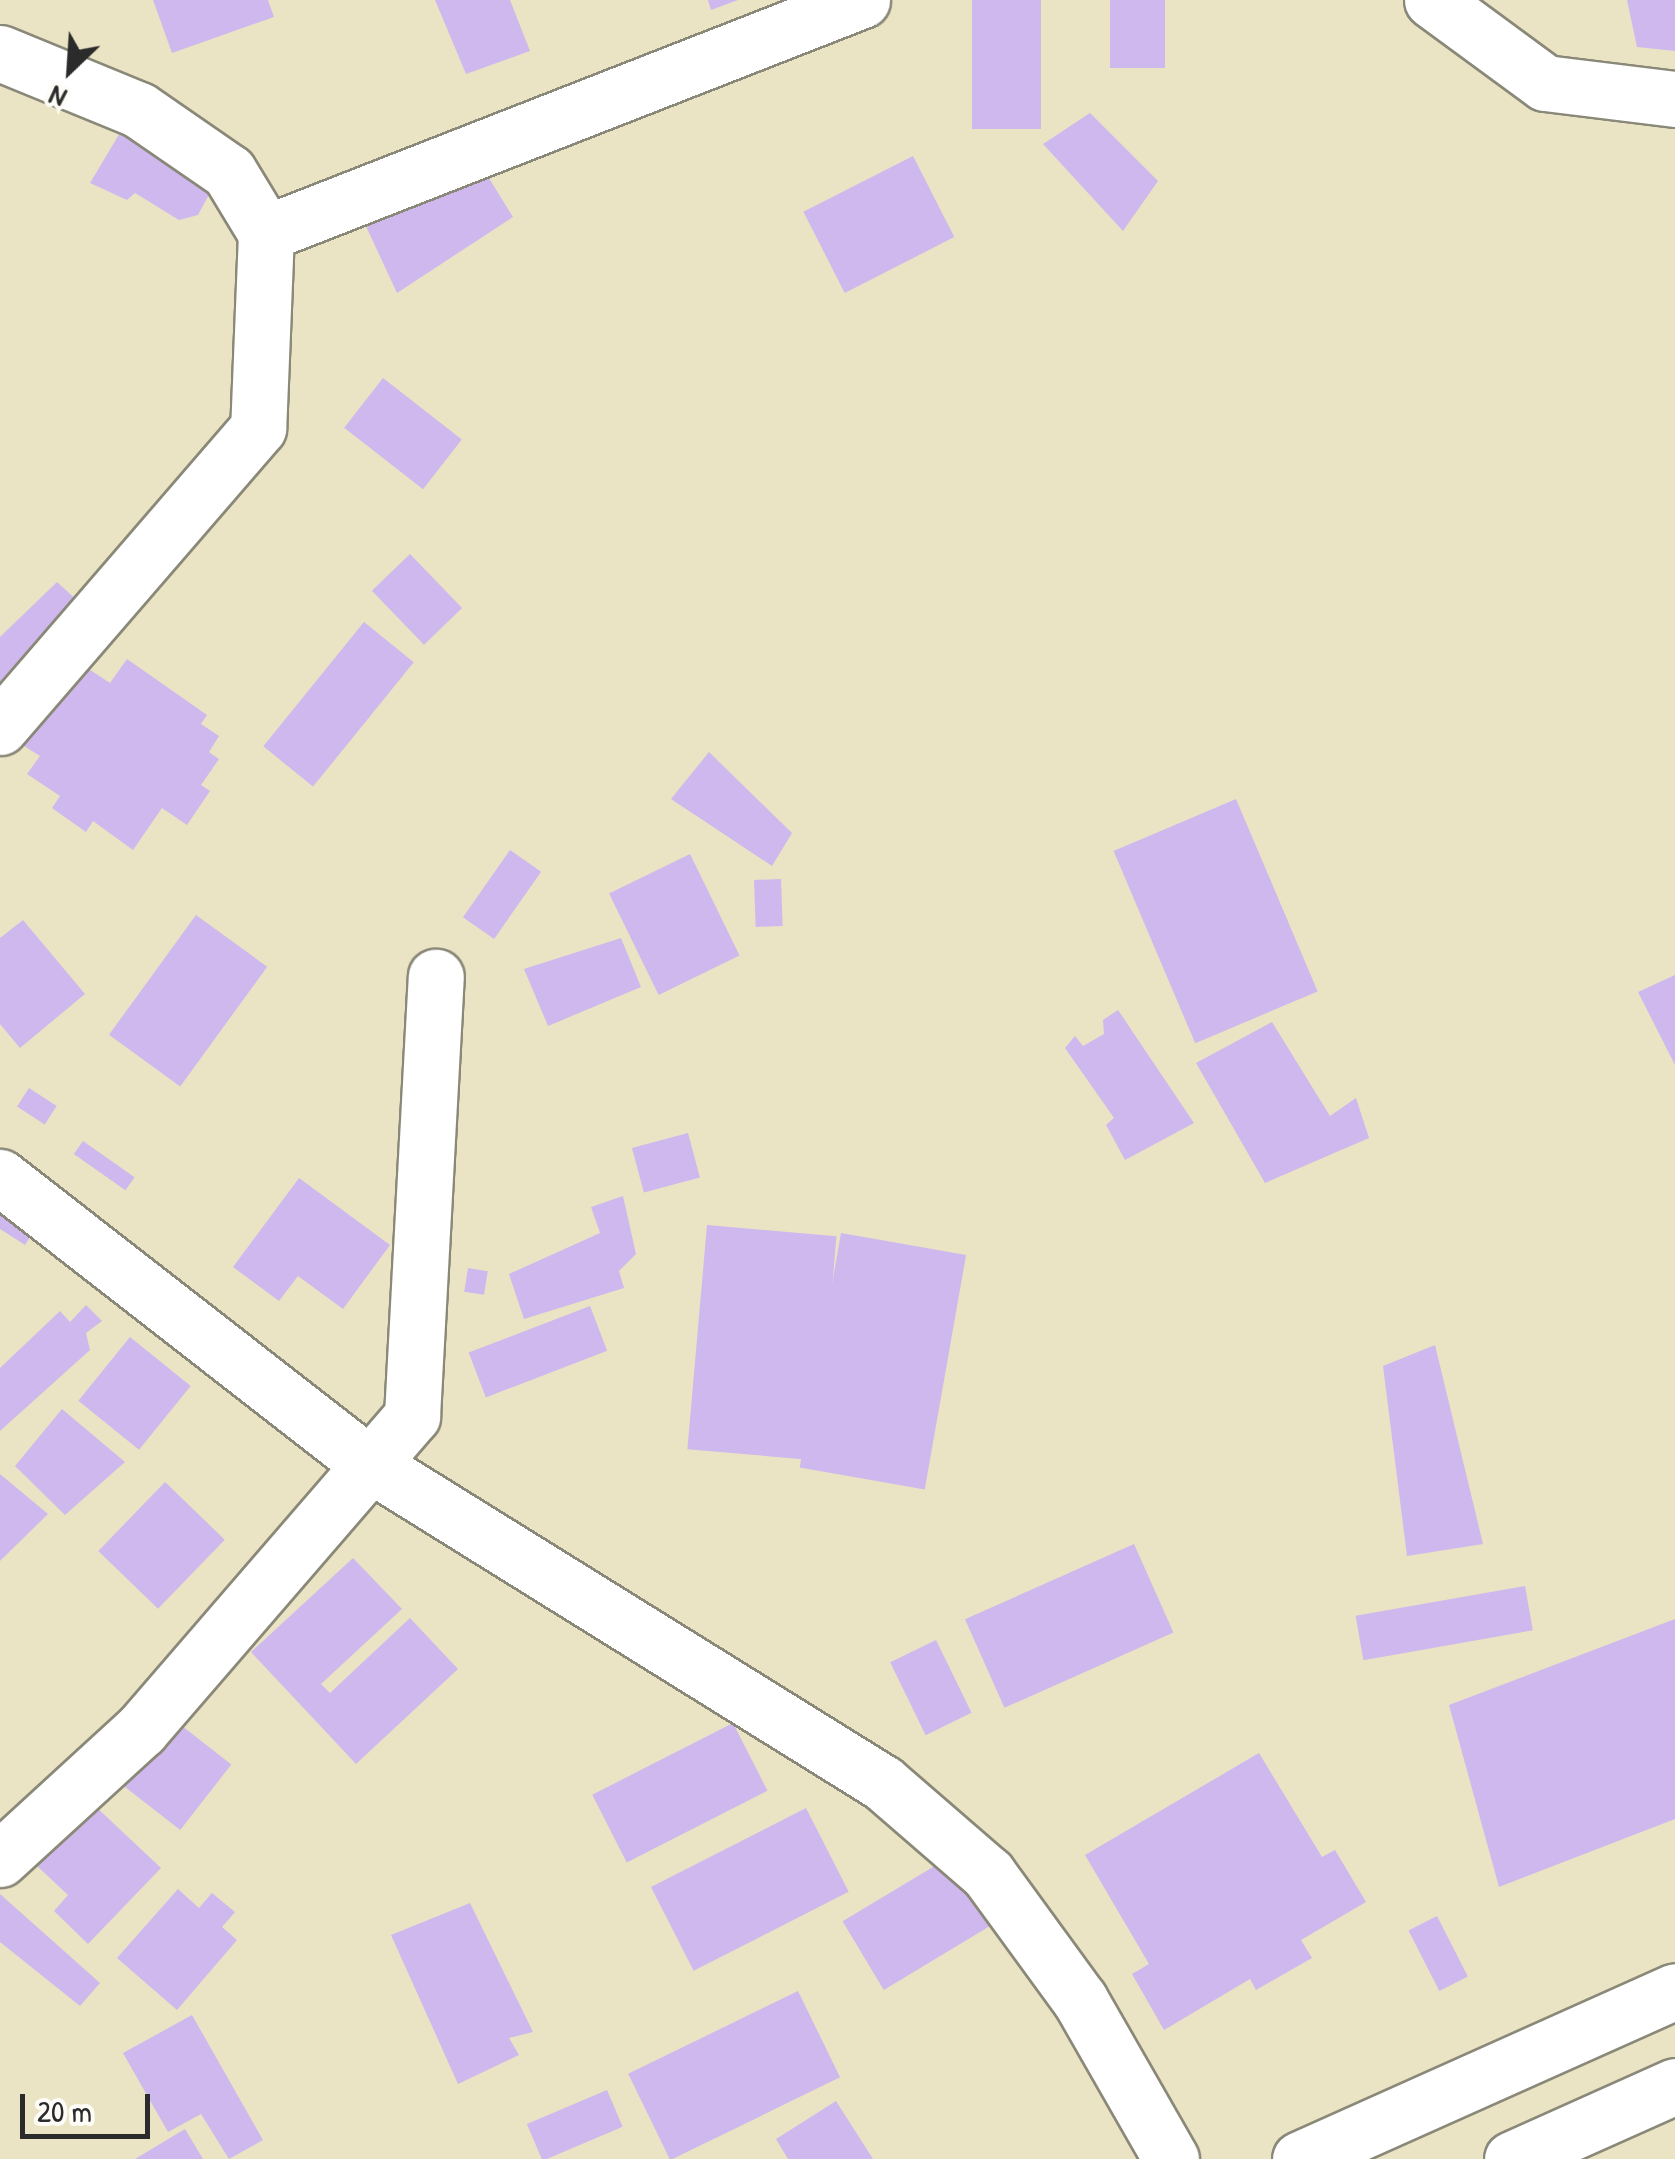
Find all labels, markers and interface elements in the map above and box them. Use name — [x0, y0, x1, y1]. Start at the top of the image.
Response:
north arrow — [20, 20, 120, 120]
text: N — [43, 77, 72, 118]
scale bar — [25, 2074, 155, 2136]
text: 20 m — [37, 2091, 92, 2131]

